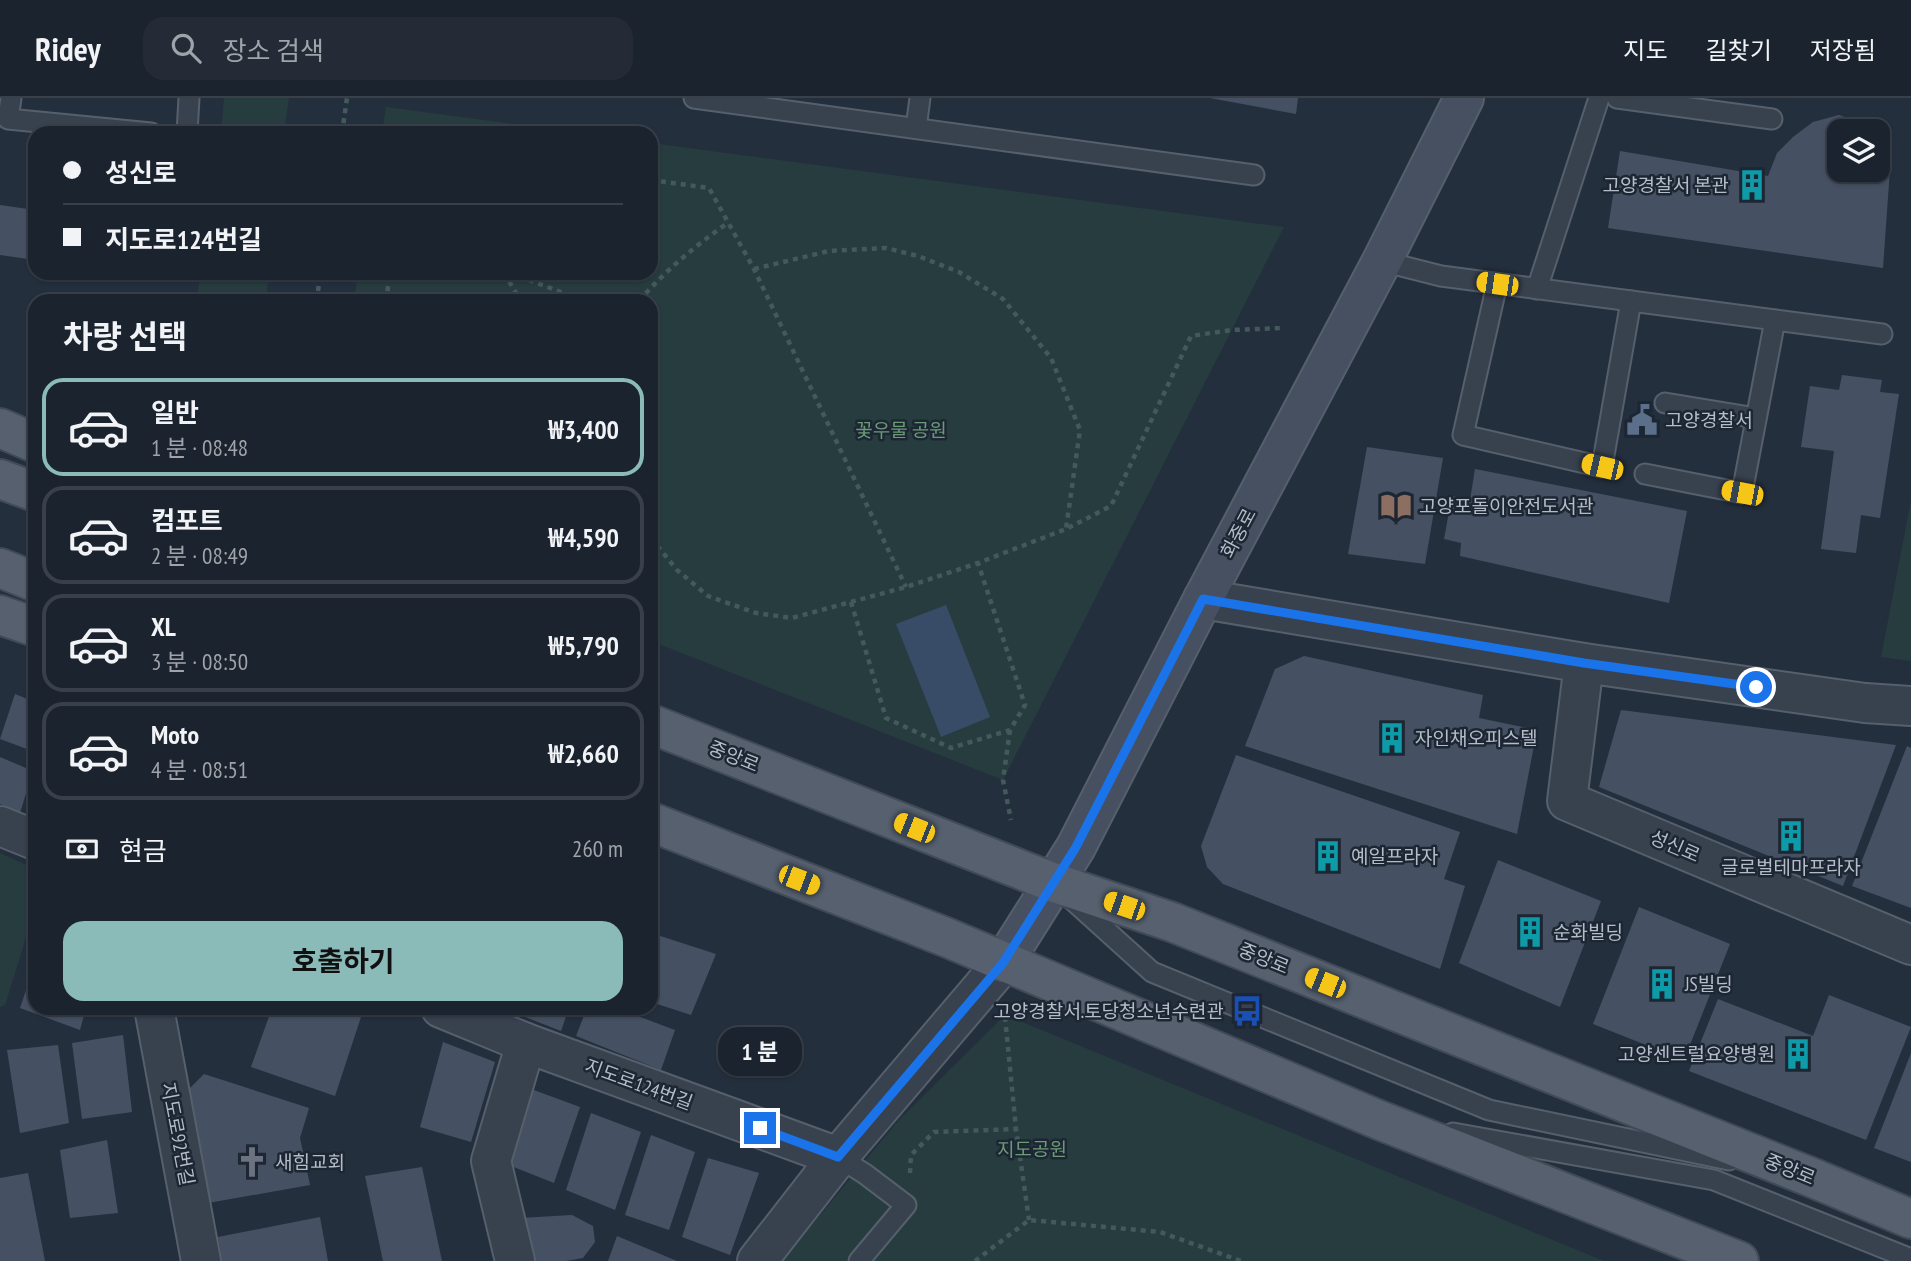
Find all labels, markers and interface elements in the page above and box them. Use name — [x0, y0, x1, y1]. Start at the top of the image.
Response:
search box — [143, 17, 633, 80]
text: Ridey — [35, 27, 101, 70]
icon: search — [167, 29, 205, 67]
text: 장소 검색 — [223, 34, 324, 67]
text: 지도 — [1623, 35, 1668, 66]
text: 길찾기 — [1706, 35, 1772, 66]
text: 저장됨 — [1810, 35, 1876, 66]
map controls — [1827, 119, 1890, 182]
button: layers — [1827, 119, 1890, 182]
text: 성신로 — [105, 156, 177, 189]
building icon: 고양경찰서 본관 — [1735, 168, 1769, 202]
place label: 고양경찰서 본관 — [1603, 173, 1729, 197]
text: 지도로124번길 — [105, 223, 262, 256]
car — [1475, 271, 1520, 297]
text: 차량 선택 — [63, 315, 187, 357]
icon: car — [67, 396, 130, 459]
text: 일반 — [151, 396, 199, 429]
public building icon: 고양경찰서 — [1625, 403, 1659, 437]
place label: 고양경찰서 — [1665, 408, 1752, 432]
text: ₩3,400 — [548, 413, 619, 446]
park label: 꽃우물 공원 — [855, 418, 947, 442]
text: 1 분 · 08:48 — [151, 433, 248, 462]
car — [1580, 452, 1625, 482]
car — [1720, 479, 1765, 507]
library icon: 고양포돌이안전도서관 — [1379, 489, 1413, 523]
place label: 고양포돌이안전도서관 — [1419, 494, 1594, 518]
icon: car — [67, 504, 130, 567]
text: 컴포트 — [151, 504, 223, 537]
street label: 화중로 — [1215, 504, 1261, 562]
text: ₩4,590 — [548, 521, 619, 554]
text: 2 분 · 08:49 — [151, 541, 248, 570]
text: XL — [151, 610, 176, 643]
icon: car — [67, 612, 130, 675]
text: ₩5,790 — [548, 629, 619, 662]
text: 3 분 · 08:50 — [151, 647, 248, 676]
route start — [1740, 671, 1772, 703]
text: Moto — [151, 718, 199, 751]
icon: car — [67, 720, 130, 783]
building icon: 자인채오피스텔 — [1375, 721, 1409, 755]
place label: 자인채오피스텔 — [1415, 726, 1537, 750]
street label: 중앙로 — [705, 735, 763, 777]
text: ₩2,660 — [548, 737, 619, 770]
text: 4 분 · 08:51 — [151, 755, 248, 784]
car — [891, 810, 938, 846]
building icon: 글로벌테마프라자 — [1774, 819, 1808, 853]
street label: 성신로 — [1646, 825, 1704, 867]
icon: cash — [63, 830, 101, 868]
text: 현금 — [119, 834, 167, 867]
text: 260 m — [572, 834, 623, 863]
building icon: 예일프라자 — [1311, 839, 1345, 873]
place label: 예일프라자 — [1351, 844, 1438, 868]
place label: 글로벌테마프라자 — [1721, 855, 1861, 879]
car — [776, 863, 823, 897]
car — [1101, 889, 1148, 923]
building icon: 순화빌딩 — [1513, 915, 1547, 949]
place label: 순화빌딩 — [1553, 920, 1623, 944]
button: 호출하기 — [63, 921, 623, 1001]
street label: 중앙로 — [1235, 937, 1293, 979]
car — [1302, 965, 1349, 1001]
building icon: JS빌딩 — [1645, 967, 1679, 1001]
place label: JS빌딩 — [1684, 972, 1733, 996]
bus stop icon: 고양경찰서.토당청소년수련관 — [1230, 994, 1264, 1028]
place label: 고양경찰서.토당청소년수련관 — [993, 999, 1224, 1023]
callout: 1 분 — [718, 1026, 802, 1076]
text: 1 분 — [742, 1037, 778, 1066]
building icon: 고양센트럴요양병원 — [1781, 1037, 1815, 1071]
place label: 고양센트럴요양병원 — [1618, 1042, 1775, 1066]
street label: 지도로124번길 — [582, 1053, 696, 1115]
street label: 지도로92번길 — [156, 1080, 200, 1188]
route end — [744, 1112, 776, 1144]
park label: 지도공원 — [997, 1137, 1067, 1161]
church icon: 새힘교회 — [235, 1145, 269, 1179]
street label: 중앙로 — [1761, 1148, 1819, 1190]
place label: 새힘교회 — [275, 1150, 345, 1174]

